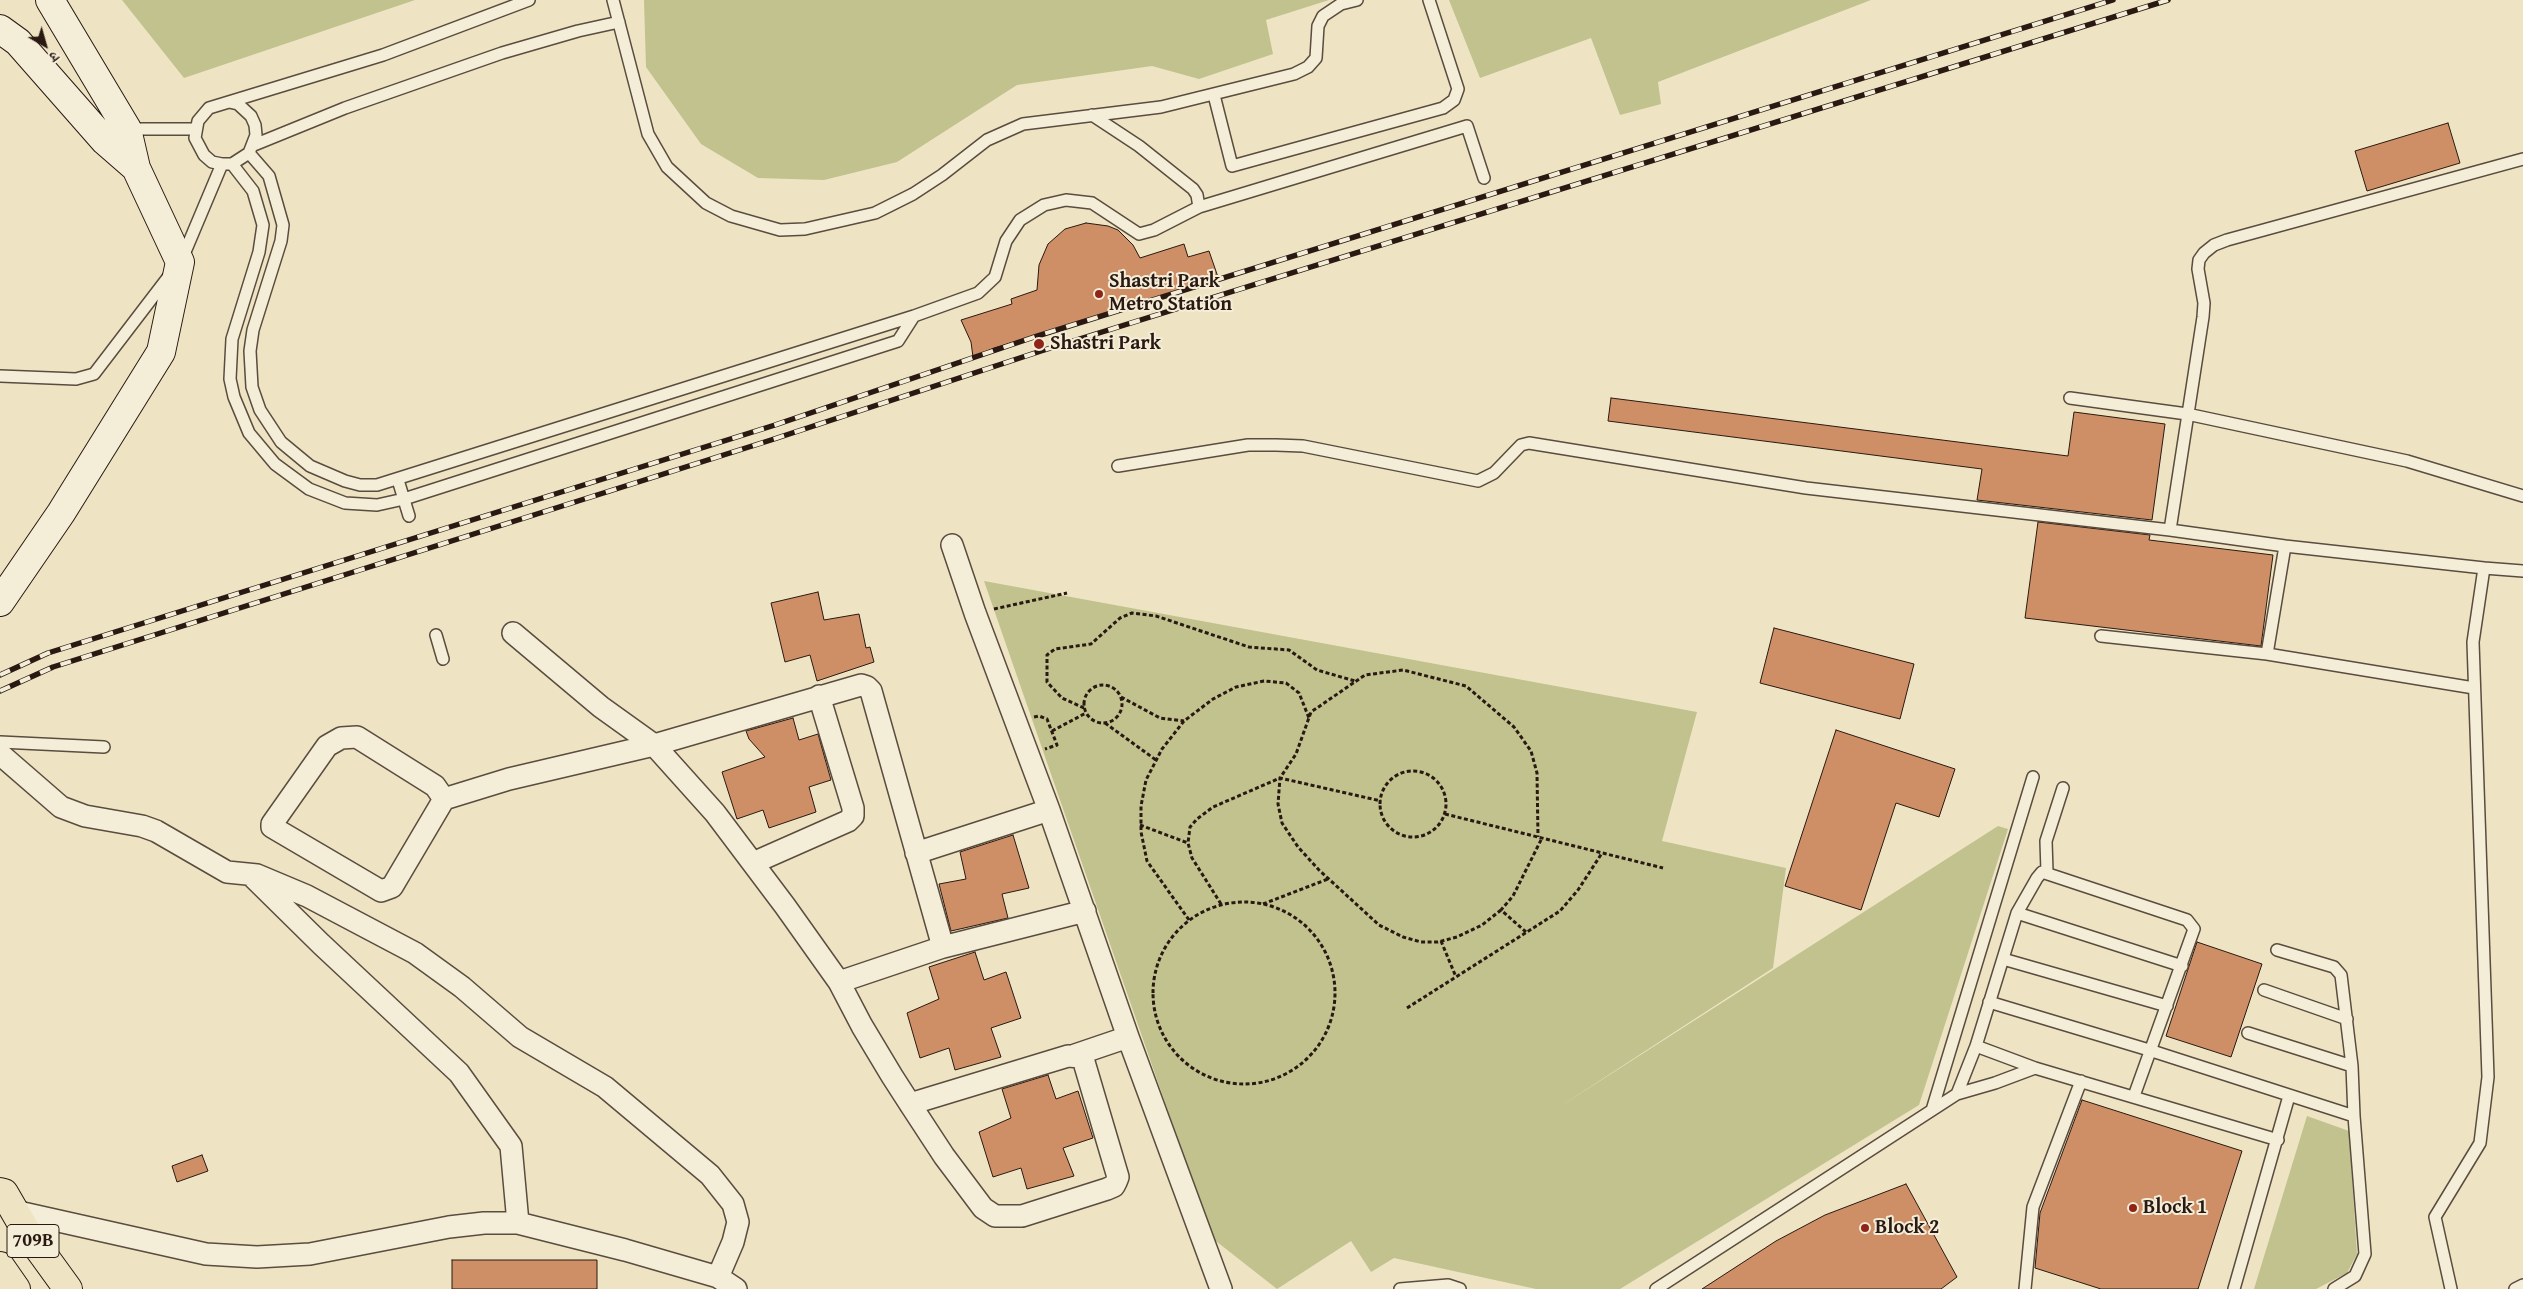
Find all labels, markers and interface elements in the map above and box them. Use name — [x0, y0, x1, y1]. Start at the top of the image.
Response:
north arrow — [20, 20, 70, 70]
text: उ — [45, 47, 63, 67]
place label: Shastri Park Metro Station — [1109, 270, 1232, 317]
marker: Shastri Park Metro Station — [1093, 288, 1105, 300]
place label: Shastri Park — [1050, 332, 1161, 356]
marker: Shastri Park — [1032, 337, 1046, 351]
place label: Block 1 — [2143, 1196, 2207, 1220]
marker: Block 1 — [2127, 1202, 2139, 1214]
place label: Block 2 — [1875, 1216, 1939, 1240]
marker: Block 2 — [1859, 1222, 1871, 1234]
road number: 709B — [7, 1224, 59, 1258]

